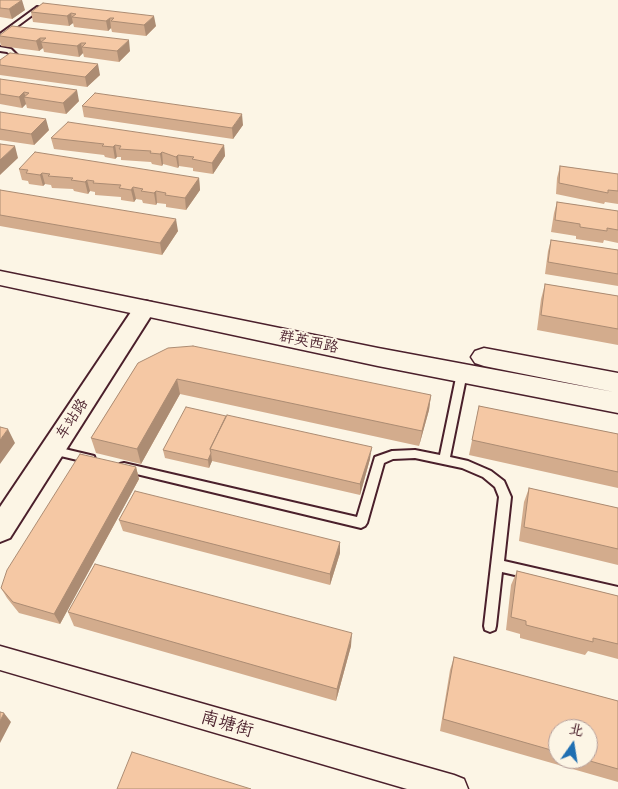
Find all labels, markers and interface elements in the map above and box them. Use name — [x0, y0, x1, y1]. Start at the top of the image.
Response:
street label: 群英西路 — [278, 327, 340, 357]
street label: 车站路 — [52, 395, 92, 443]
street label: 南塘街 — [198, 706, 256, 742]
north arrow — [548, 719, 598, 769]
text: 北 — [568, 720, 585, 740]

